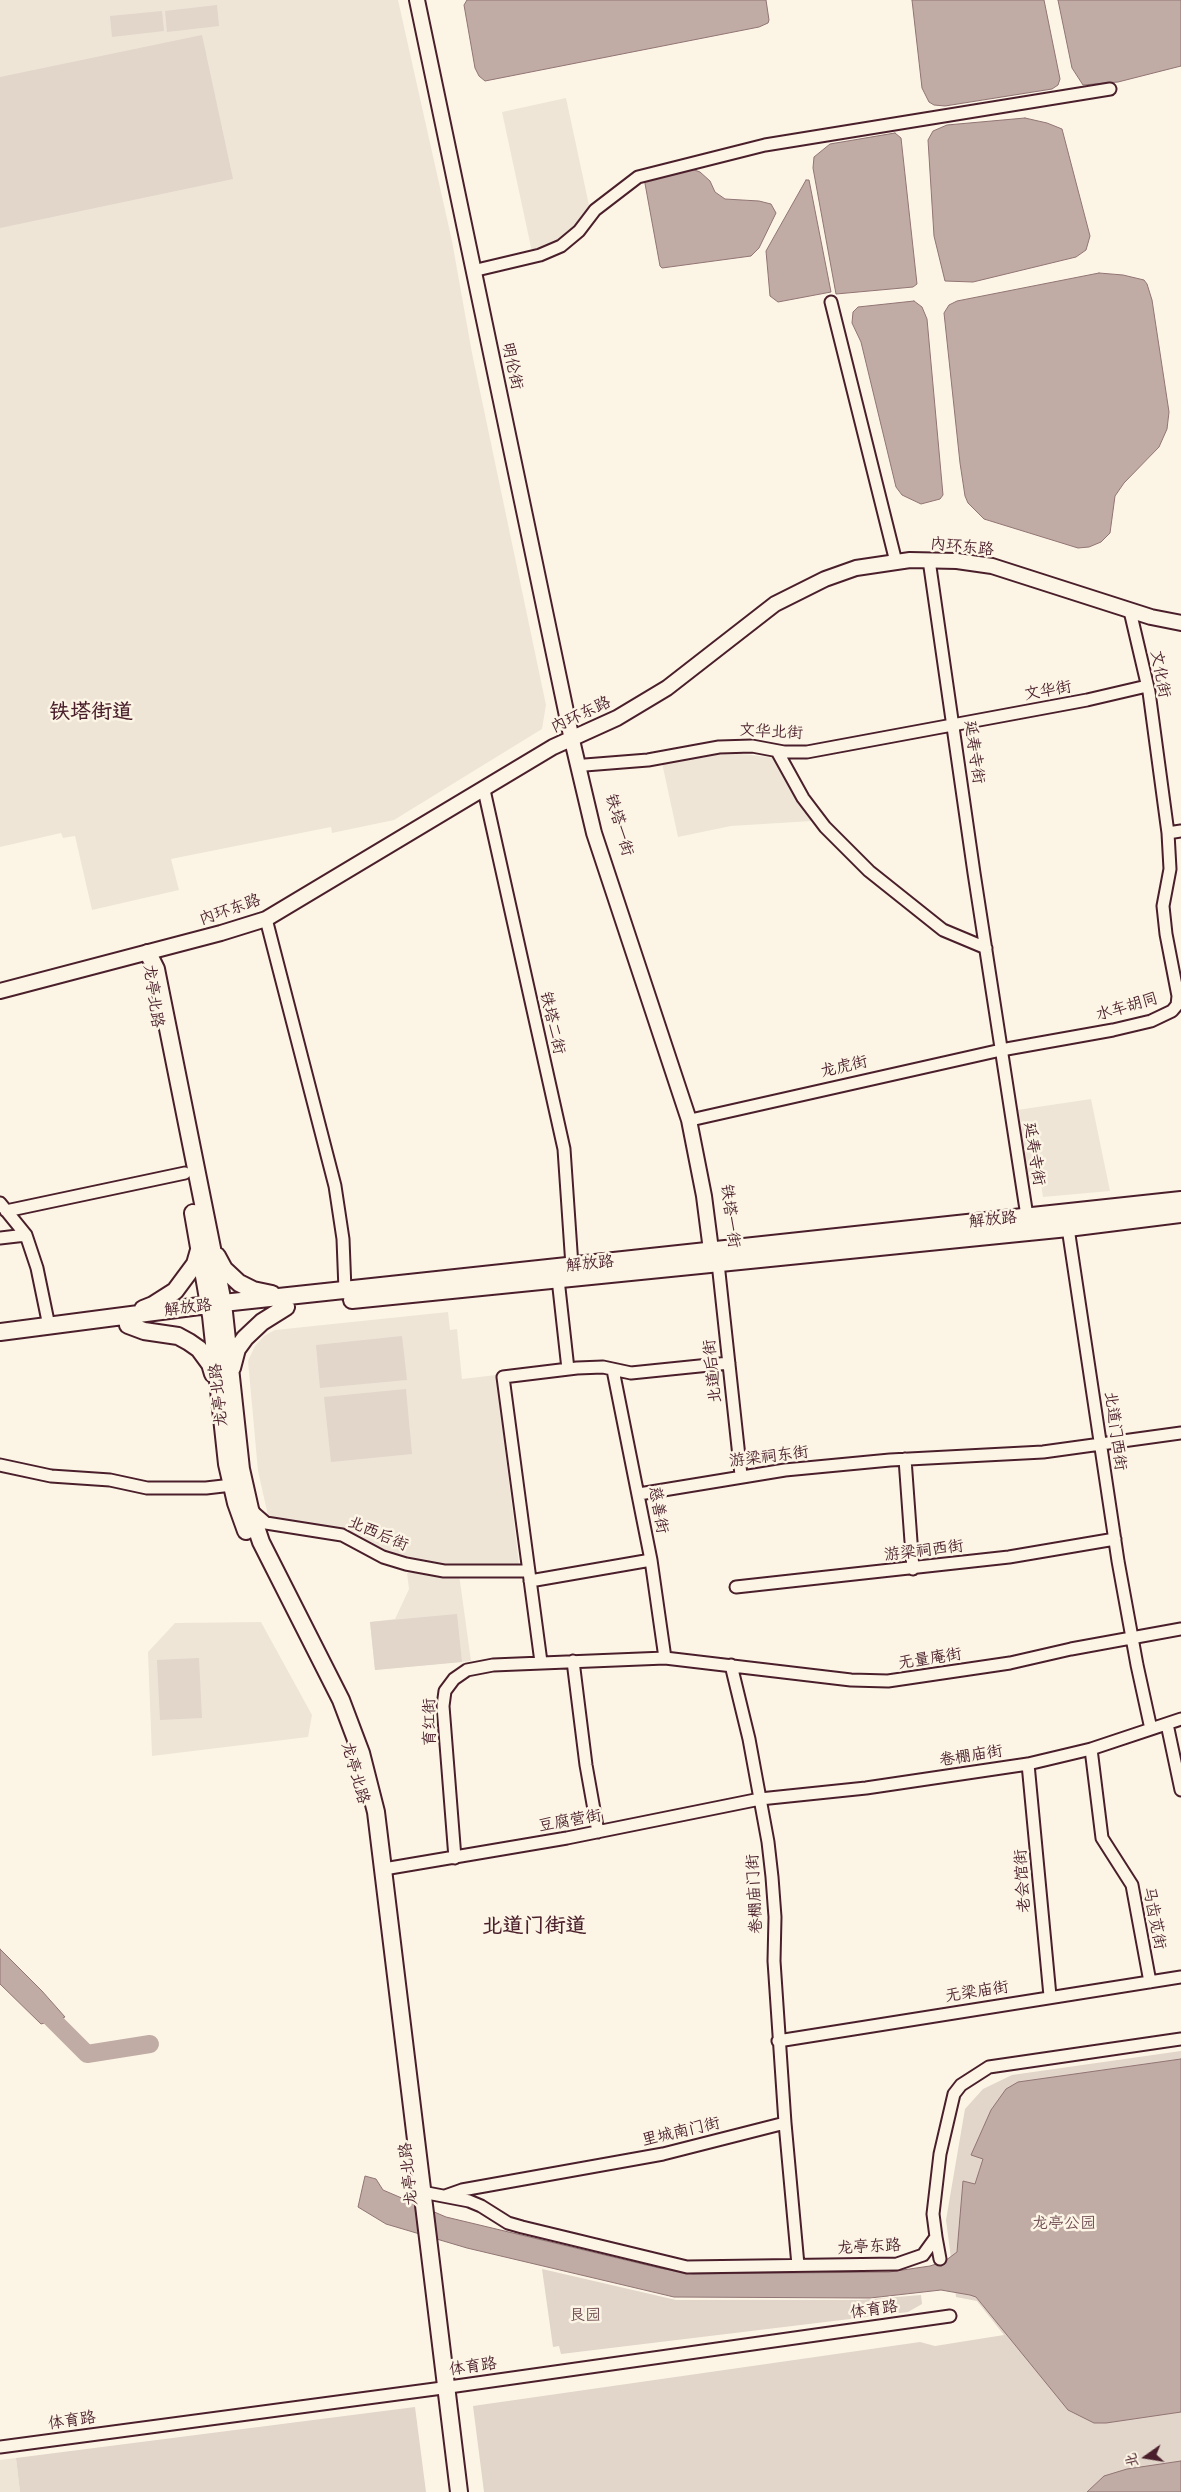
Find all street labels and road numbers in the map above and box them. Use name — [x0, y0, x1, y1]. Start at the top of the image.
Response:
street label: 明伦街 — [498, 341, 526, 391]
street label: 内环东路 — [929, 534, 995, 560]
street label: 文化街 — [1146, 649, 1174, 699]
street label: 文华街 — [1023, 677, 1073, 705]
street label: 内环东路 — [548, 693, 614, 737]
street label: 延寿寺街 — [960, 719, 988, 785]
street label: 文华北街 — [739, 721, 803, 743]
street label: 铁塔一街 — [601, 792, 637, 858]
street label: 内环东路 — [197, 891, 263, 929]
street label: 龙亭北路 — [139, 963, 167, 1029]
street label: 水车胡同 — [1094, 989, 1160, 1025]
street label: 铁塔二街 — [535, 990, 569, 1056]
street label: 龙虎街 — [818, 1052, 870, 1082]
street label: 延寿寺街 — [1020, 1121, 1048, 1187]
street label: 铁塔一街 — [717, 1183, 743, 1249]
street label: 解放路 — [968, 1208, 1018, 1232]
street label: 解放路 — [565, 1252, 615, 1276]
street label: 解放路 — [163, 1296, 213, 1320]
street label: 北道后街 — [700, 1338, 726, 1404]
street label: 龙亭北路 — [206, 1362, 232, 1428]
street label: 北道门西街 — [1100, 1390, 1130, 1472]
street label: 游梁祠东街 — [728, 1443, 810, 1471]
street label: 慈善街 — [644, 1485, 672, 1535]
street label: 北西后街 — [345, 1513, 411, 1555]
street label: 游梁祠西街 — [883, 1537, 965, 1565]
street label: 无量庵街 — [897, 1645, 963, 1673]
street label: 育红街 — [420, 1698, 440, 1746]
street label: 龙亭北路 — [337, 1740, 373, 1806]
street label: 卷棚庙街 — [938, 1742, 1004, 1770]
street label: 豆腐营街 — [537, 1806, 603, 1836]
street label: 老会馆街 — [1011, 1848, 1035, 1914]
street label: 卷棚庙门街 — [743, 1854, 767, 1934]
street label: 马齿苋街 — [1138, 1885, 1170, 1951]
street label: 无梁庙街 — [944, 1978, 1010, 2006]
street label: 里城南门街 — [640, 2114, 722, 2150]
street label: 龙亭北路 — [396, 2141, 422, 2207]
street label: 龙亭东路 — [837, 2236, 901, 2258]
street label: 体育路 — [849, 2297, 899, 2323]
street label: 体育路 — [448, 2354, 498, 2380]
street label: 体育路 — [47, 2408, 97, 2434]

